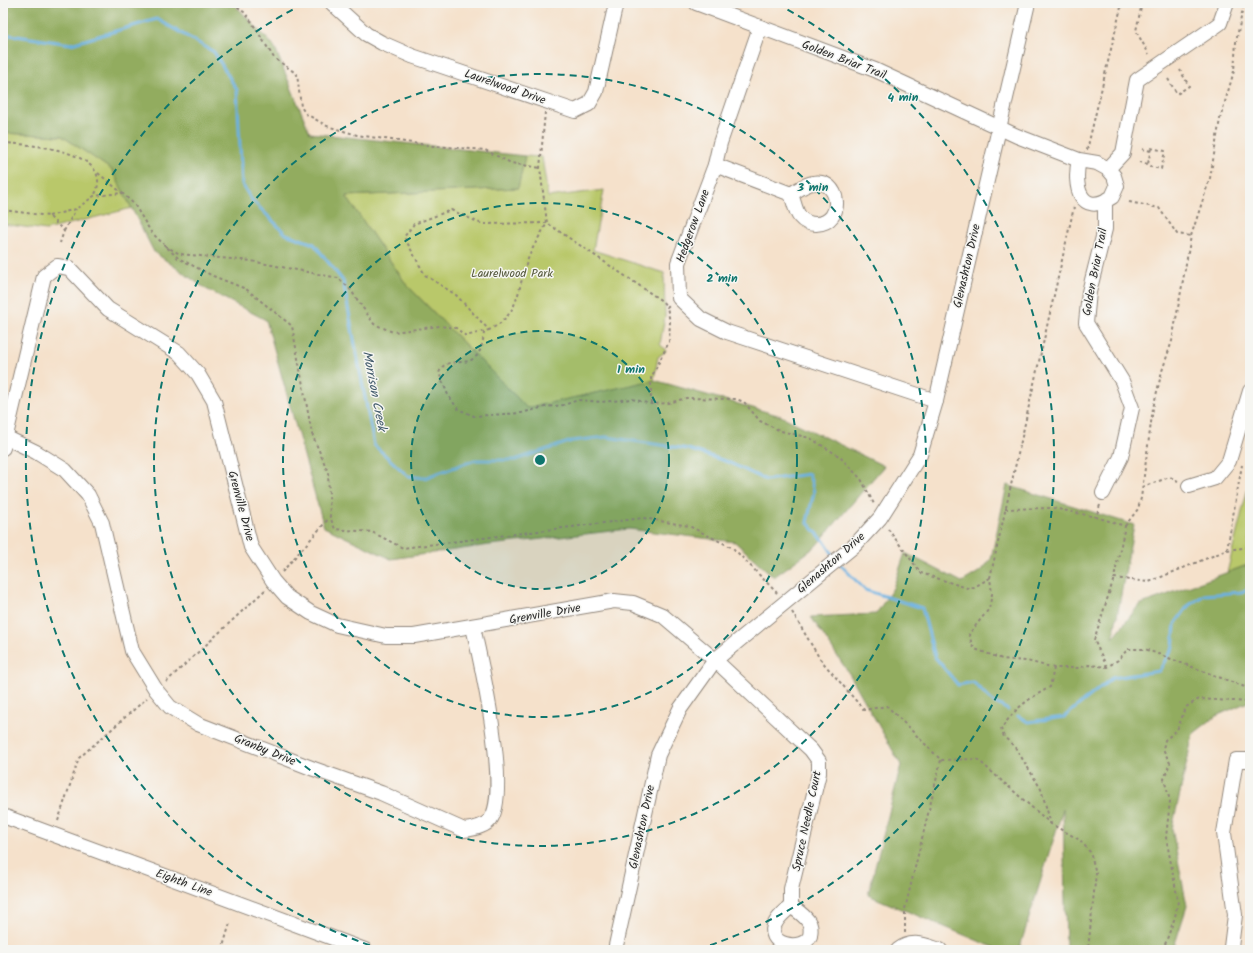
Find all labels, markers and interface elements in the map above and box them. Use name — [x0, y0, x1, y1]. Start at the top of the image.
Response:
street label: Golden Briar Trail — [799, 35, 889, 85]
street label: Laurelwood Drive — [462, 64, 549, 110]
text: 4 min — [888, 88, 919, 107]
text: 3 min — [797, 178, 829, 197]
street label: Hedgerow Lane — [671, 186, 715, 265]
street label: Glenashton Drive — [948, 222, 986, 310]
street label: Golden Briar Trail — [1077, 226, 1113, 318]
park label: Laurelwood Park — [471, 264, 553, 283]
text: 2 min — [706, 269, 738, 288]
water label: Morrison Creek — [356, 349, 392, 435]
text: 1 min — [617, 360, 645, 379]
centre of rings — [533, 453, 547, 467]
street label: Grenville Drive — [222, 469, 260, 544]
street label: Glenashton Drive — [792, 527, 870, 598]
street label: Grenville Drive — [508, 598, 583, 630]
street label: Granby Drive — [231, 729, 299, 771]
street label: Spruce Needle Court — [787, 769, 827, 873]
street label: Glenashton Drive — [624, 783, 660, 871]
street label: Eighth Line — [153, 864, 216, 902]

